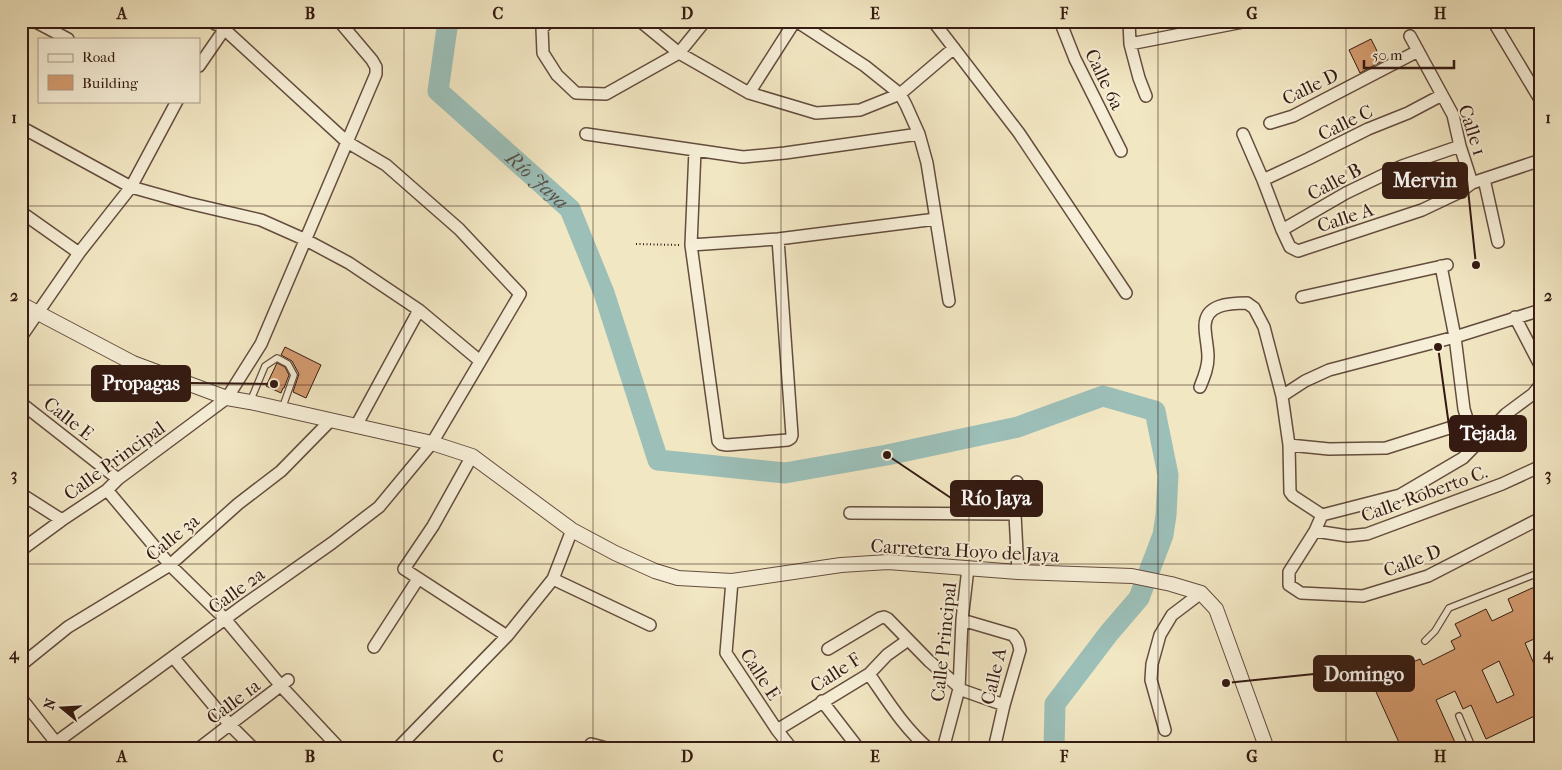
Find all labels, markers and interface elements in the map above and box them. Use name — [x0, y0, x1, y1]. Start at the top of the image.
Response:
text: A — [116, 4, 128, 23]
text: B — [305, 4, 315, 23]
text: C — [493, 4, 504, 23]
text: D — [681, 4, 693, 23]
text: E — [870, 4, 880, 23]
text: F — [1059, 4, 1069, 23]
text: G — [1246, 4, 1258, 23]
text: H — [1434, 4, 1447, 23]
legend — [38, 38, 200, 102]
scale bar — [1364, 38, 1454, 70]
street label: Calle 6a — [1080, 46, 1128, 113]
text: 50 m — [1372, 46, 1403, 64]
text: Road — [82, 48, 116, 66]
street label: Calle D — [1279, 64, 1342, 110]
text: Building — [82, 74, 139, 92]
street label: Calle C — [1314, 100, 1376, 146]
street label: Calle 1 — [1454, 102, 1491, 159]
text: 1 — [11, 108, 17, 127]
text: 1 — [1545, 108, 1551, 127]
water label: Río Jaya — [500, 145, 573, 214]
street label: Calle B — [1304, 159, 1365, 205]
callout: Mervin — [1383, 163, 1467, 198]
text: Mervin — [1392, 169, 1457, 192]
street label: Calle A — [1314, 198, 1377, 237]
text: 2 — [10, 286, 18, 305]
text: 2 — [1544, 286, 1552, 305]
callout: Propagas — [92, 366, 190, 401]
text: Propagas — [102, 372, 181, 395]
street label: Calle E — [39, 393, 98, 445]
callout: Tejada — [1450, 416, 1526, 451]
street label: Calle Principal — [60, 417, 170, 505]
text: Tejada — [1459, 422, 1517, 445]
street label: Calle Roberto C. — [1358, 461, 1491, 527]
text: 3 — [11, 465, 17, 485]
text: 3 — [1545, 465, 1551, 485]
callout: Río Jaya — [951, 481, 1042, 516]
text: Río Jaya — [961, 487, 1032, 510]
street label: Calle 3a — [142, 510, 204, 566]
street label: Carretera Hoyo de Jaya — [870, 535, 1060, 567]
street label: Calle D — [1380, 540, 1444, 582]
street label: Calle 2a — [204, 563, 269, 619]
street label: Calle Principal — [927, 581, 961, 703]
text: 4 — [8, 644, 20, 664]
text: 4 — [1542, 644, 1554, 664]
street label: Calle E — [735, 645, 785, 705]
street label: Calle A — [977, 645, 1011, 707]
street label: Calle F — [806, 648, 865, 697]
callout: Domingo — [1314, 656, 1414, 691]
text: Domingo — [1324, 663, 1404, 686]
street label: Calle 1a — [203, 675, 265, 729]
north arrow — [38, 682, 88, 732]
text: N — [40, 696, 60, 712]
text: A — [116, 747, 128, 766]
text: B — [305, 747, 315, 766]
text: C — [493, 747, 504, 766]
text: D — [681, 747, 693, 766]
text: E — [870, 747, 880, 766]
text: F — [1059, 747, 1069, 766]
text: G — [1246, 747, 1258, 766]
text: H — [1434, 747, 1447, 766]

